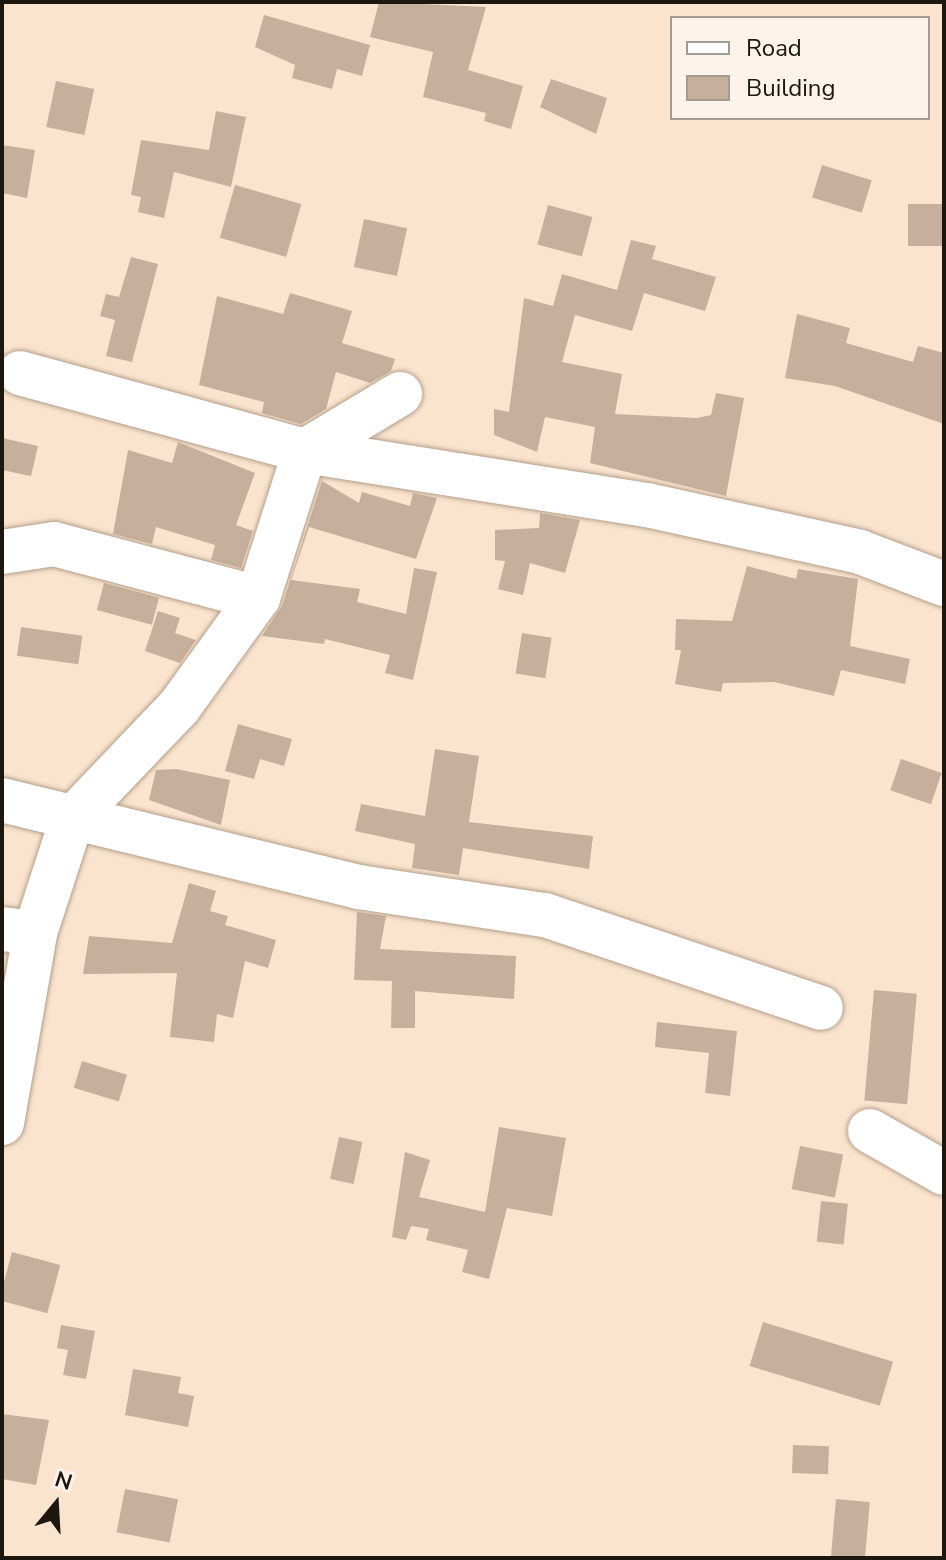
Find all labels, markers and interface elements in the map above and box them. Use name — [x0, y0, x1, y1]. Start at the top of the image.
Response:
legend — [670, 16, 930, 120]
text: Road — [746, 32, 802, 64]
text: Building — [746, 72, 836, 104]
north arrow — [16, 1464, 96, 1544]
text: N — [51, 1464, 76, 1498]

